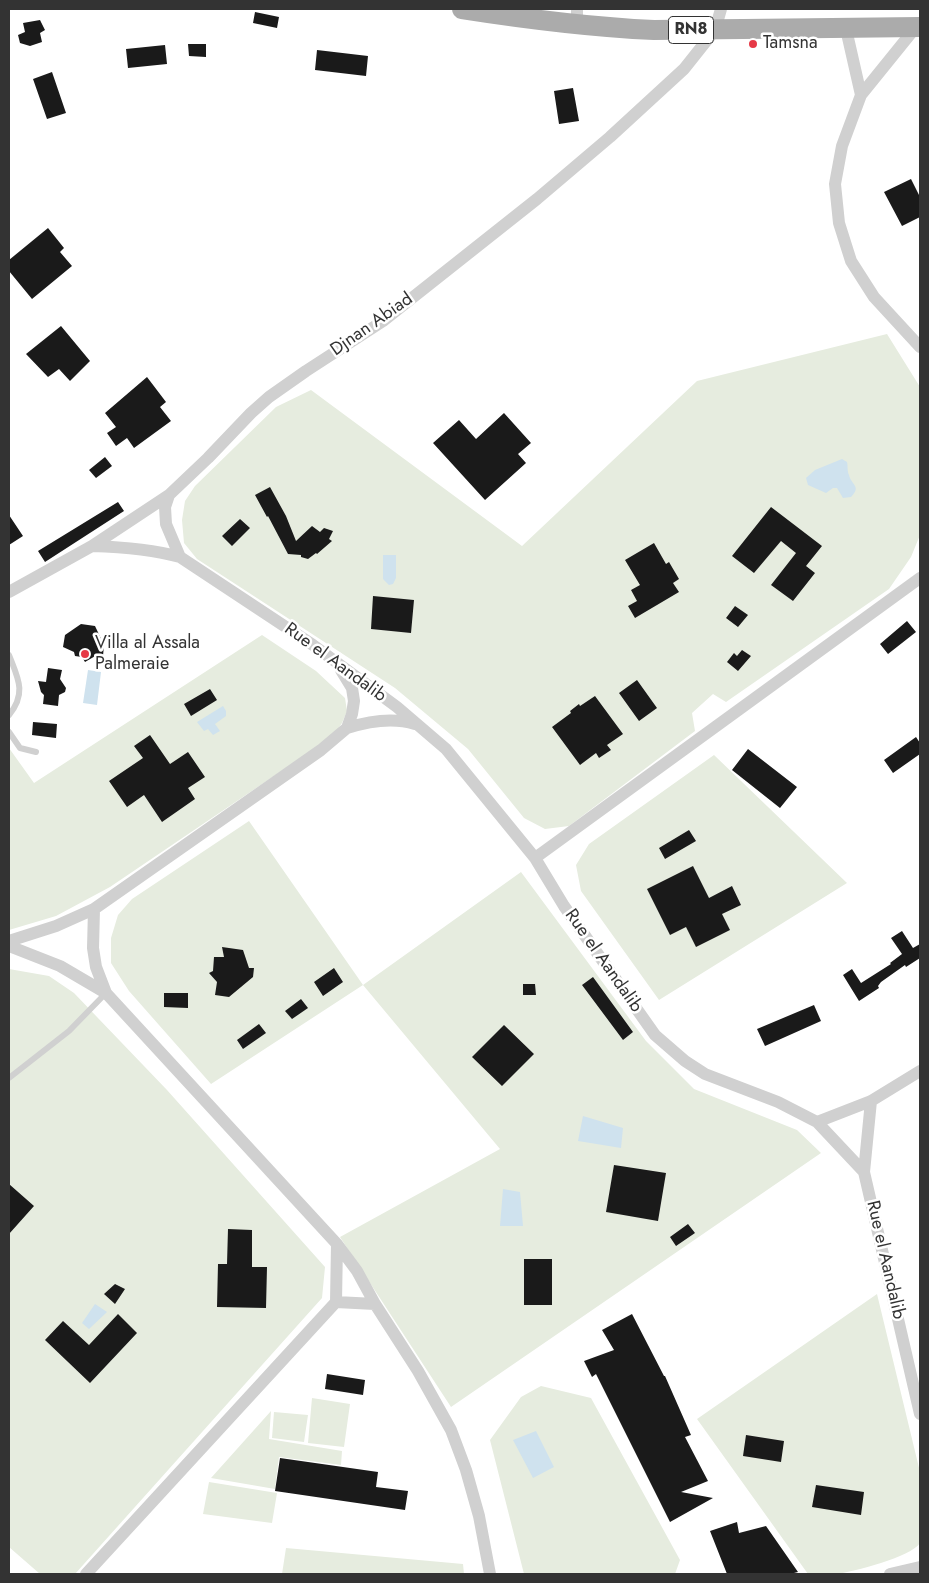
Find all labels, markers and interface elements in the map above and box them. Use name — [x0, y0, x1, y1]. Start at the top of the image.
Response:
road number: RN8 — [668, 16, 714, 44]
place label: Tamsna — [763, 33, 818, 55]
marker: Tamsna — [747, 38, 759, 50]
street label: Djnan Abiad — [327, 289, 417, 361]
street label: Rue el Aandalib — [280, 619, 390, 707]
place label: Villa al Assala Palmeraie — [95, 633, 200, 676]
marker: Villa al Assala Palmeraie — [79, 648, 91, 660]
street label: Rue el Aandalib — [559, 905, 647, 1017]
street label: Rue el Aandalib — [861, 1199, 909, 1321]

